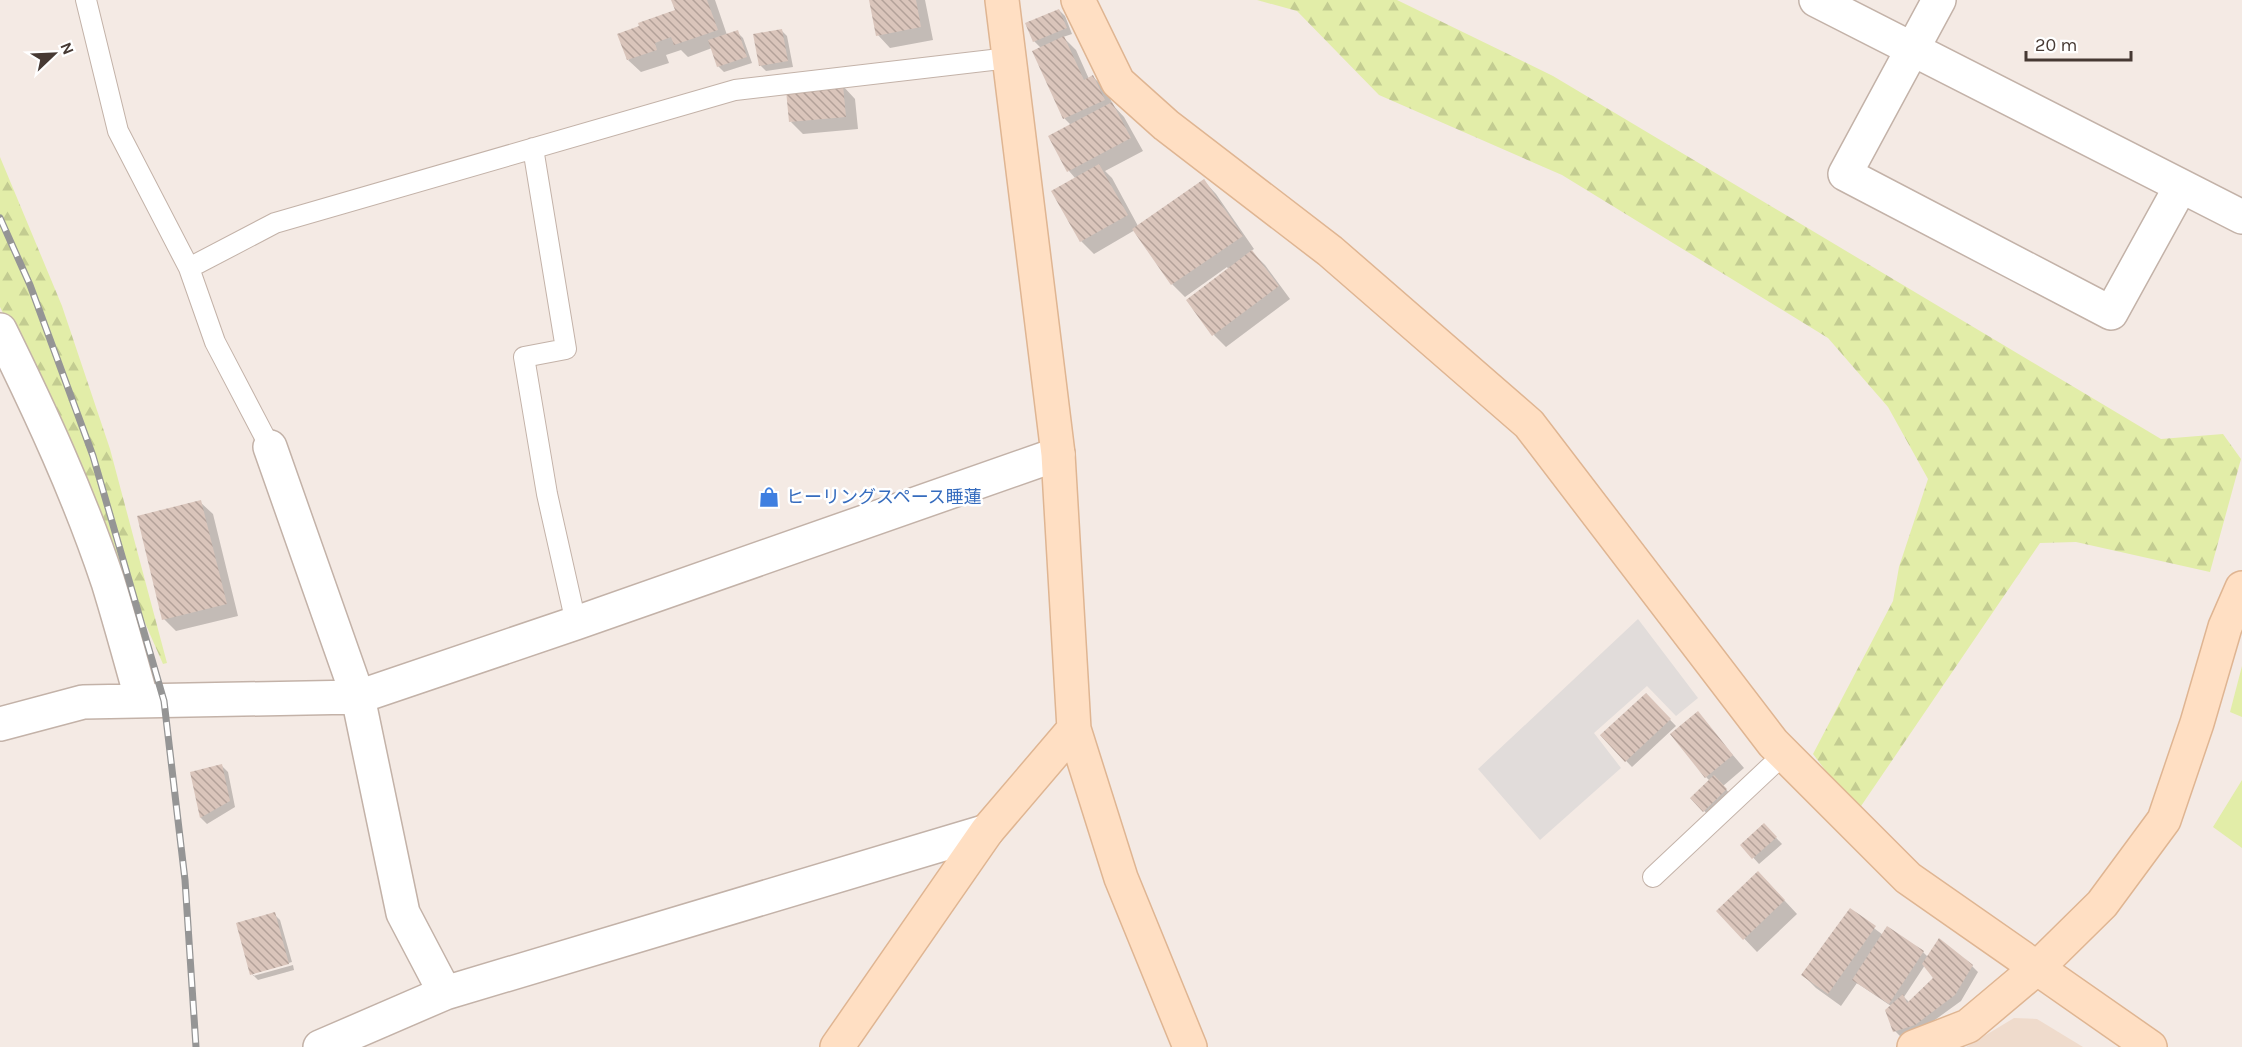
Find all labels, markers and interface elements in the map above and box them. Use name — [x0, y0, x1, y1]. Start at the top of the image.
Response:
north arrow — [24, 24, 84, 84]
scale bar — [2026, 24, 2131, 62]
text: 20 m — [2035, 34, 2077, 56]
text: N — [56, 39, 78, 57]
shop icon: ヒーリングスペース睡蓮 — [757, 485, 781, 509]
place label: ヒーリングスペース睡蓮 — [786, 486, 982, 508]

